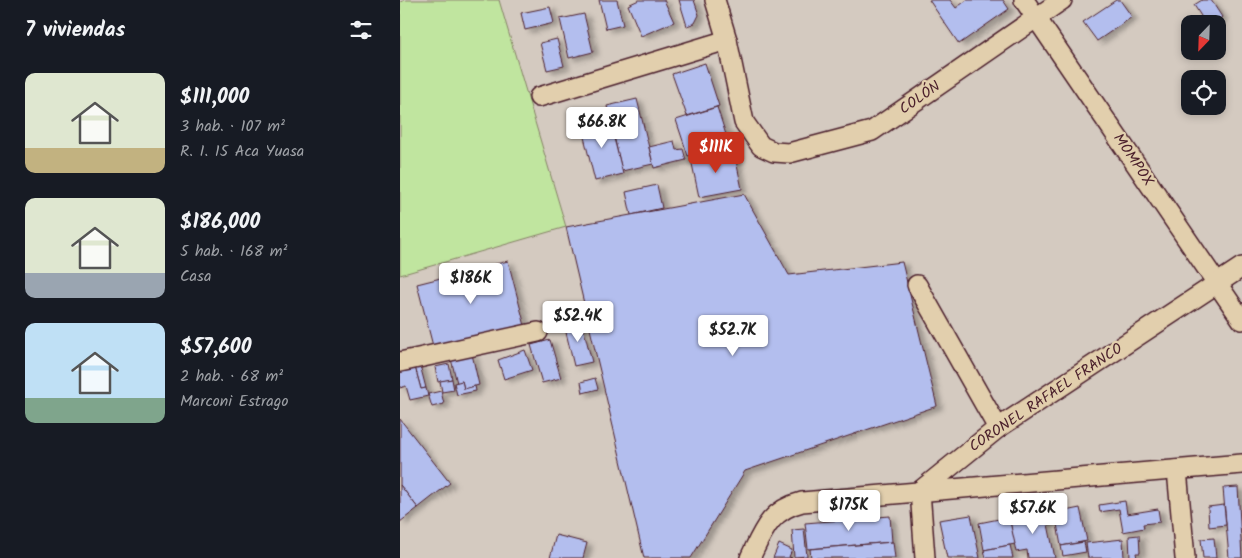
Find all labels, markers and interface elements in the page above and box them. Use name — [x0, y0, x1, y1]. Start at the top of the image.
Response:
text: 7 viviendas — [25, 14, 125, 47]
north arrow — [1181, 15, 1226, 60]
map controls — [1181, 15, 1226, 115]
icon: filters — [347, 16, 375, 44]
button: locate — [1181, 70, 1226, 115]
street label: COLÓN — [894, 75, 946, 121]
text: $111,000 — [180, 81, 249, 114]
icon: home — [65, 93, 125, 153]
pin: $66.8K — [561, 106, 643, 149]
text: $66.8K — [577, 110, 627, 135]
text: 3 hab. · 107 m² — [180, 114, 285, 139]
street label: MOMPOX — [1106, 129, 1160, 192]
pin: $111K — [681, 132, 751, 174]
text: $111K — [699, 135, 733, 160]
text: R. I. 15 Aca Yuasa — [180, 139, 304, 164]
text: $186,000 — [180, 206, 260, 239]
icon: home — [65, 218, 125, 278]
text: 5 hab. · 168 m² — [180, 239, 288, 264]
pin: $186K — [436, 262, 506, 305]
text: Casa — [180, 264, 211, 289]
text: $186K — [450, 266, 492, 291]
pin: $52.4K — [537, 300, 619, 343]
text: $52.4K — [553, 304, 603, 329]
pin: $52.7K — [692, 314, 774, 357]
text: $52.7K — [709, 318, 757, 343]
text: $57,600 — [180, 331, 251, 364]
street label: CORONEL RAFAEL FRANCO — [964, 337, 1128, 459]
icon: home — [65, 343, 125, 403]
text: 2 hab. · 68 m² — [180, 364, 283, 389]
text: Marconi Estrago — [180, 389, 289, 414]
pin: $175K — [814, 490, 884, 532]
pin: $57.6K — [992, 492, 1074, 535]
text: $175K — [829, 493, 869, 518]
text: $57.6K — [1009, 496, 1057, 521]

